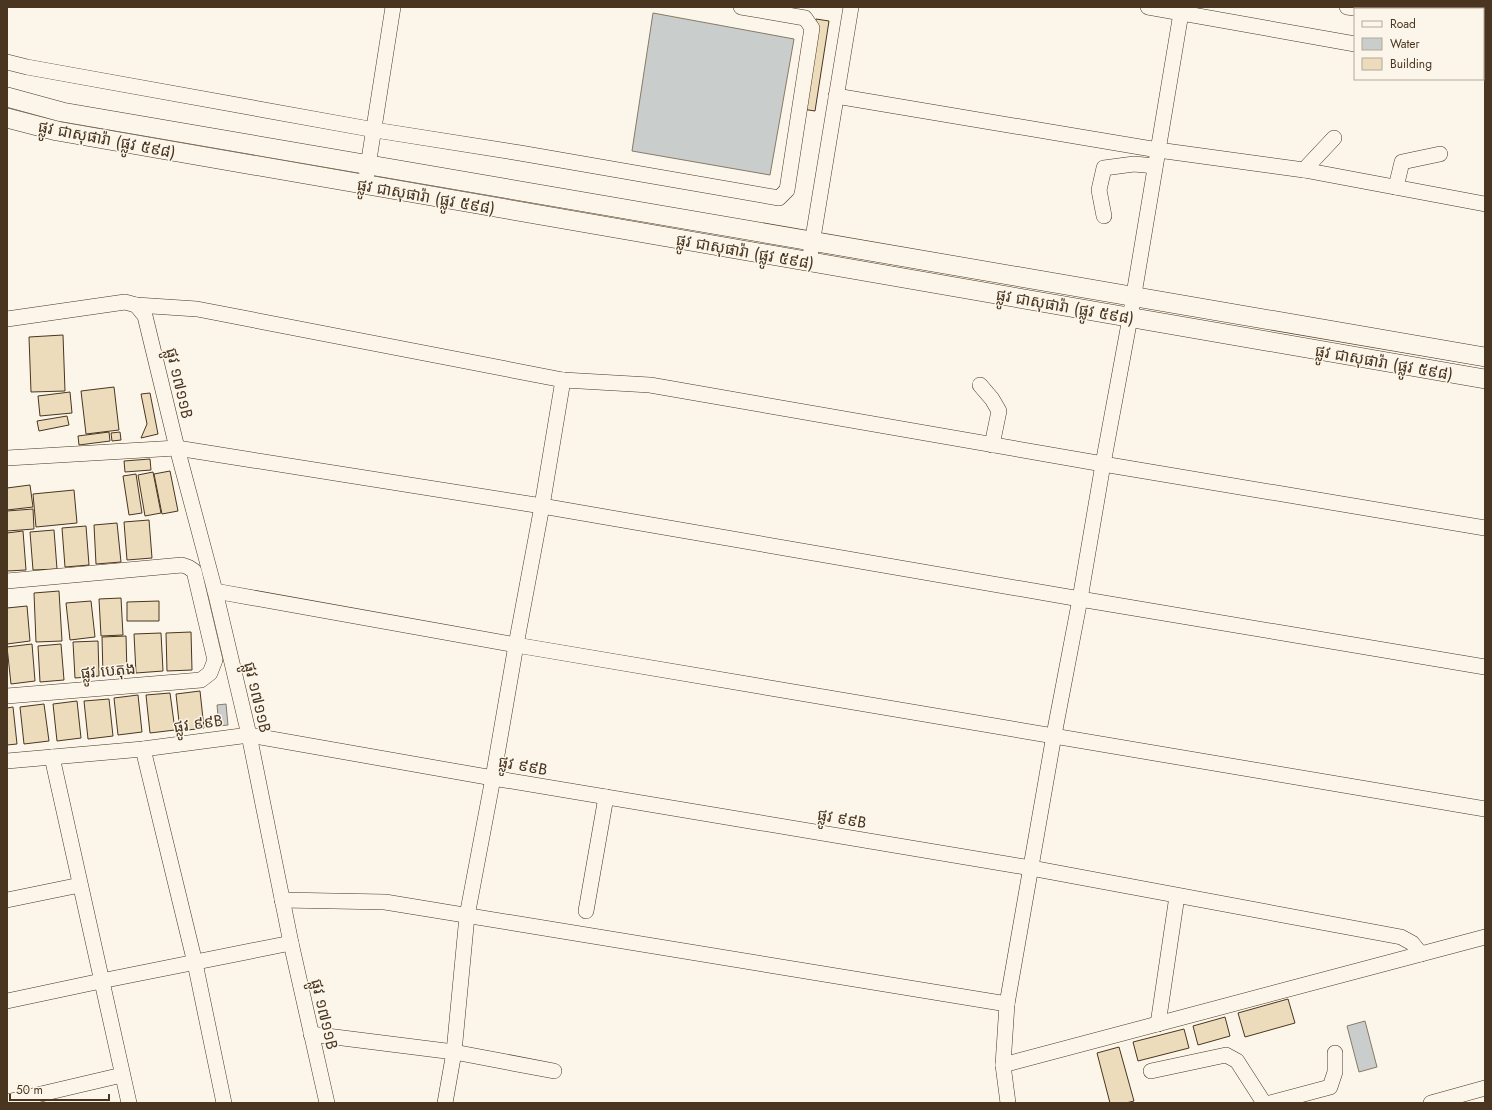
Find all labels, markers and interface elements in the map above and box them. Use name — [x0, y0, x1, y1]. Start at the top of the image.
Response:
legend — [1354, 8, 1484, 80]
text: Road — [1390, 15, 1416, 33]
text: Water — [1390, 35, 1421, 53]
text: Building — [1390, 55, 1432, 73]
street label: ផ្លូវ ជាសុផារ៉ា (ផ្លូវ ៥៩៨) — [36, 115, 178, 167]
street label: ផ្លូវ ជាសុផារ៉ា (ផ្លូវ ៥៩៨) — [355, 173, 497, 223]
street label: ផ្លូវ ជាសុផារ៉ា (ផ្លូវ ៥៩៨) — [674, 228, 816, 278]
street label: ផ្លូវ ជាសុផារ៉ា (ផ្លូវ ៥៩៨) — [994, 283, 1136, 333]
street label: ផ្លូវ ជាសុផារ៉ា (ផ្លូវ ៥៩៨) — [1313, 339, 1455, 389]
street label: ផ្លូវ ១៧១១B — [158, 345, 199, 421]
street label: ផ្លូវ បេតុង — [80, 657, 137, 687]
street label: ផ្លូវ ១៧១១B — [236, 659, 277, 735]
street label: ផ្លូវ ៩៩B — [172, 709, 225, 741]
street label: ផ្លូវ ៩៩B — [496, 750, 549, 784]
street label: ផ្លូវ ៩៩B — [815, 803, 868, 837]
street label: ផ្លូវ ១៧១១B — [303, 976, 344, 1052]
scale bar — [10, 1076, 109, 1102]
text: 50 m — [16, 1081, 43, 1099]

